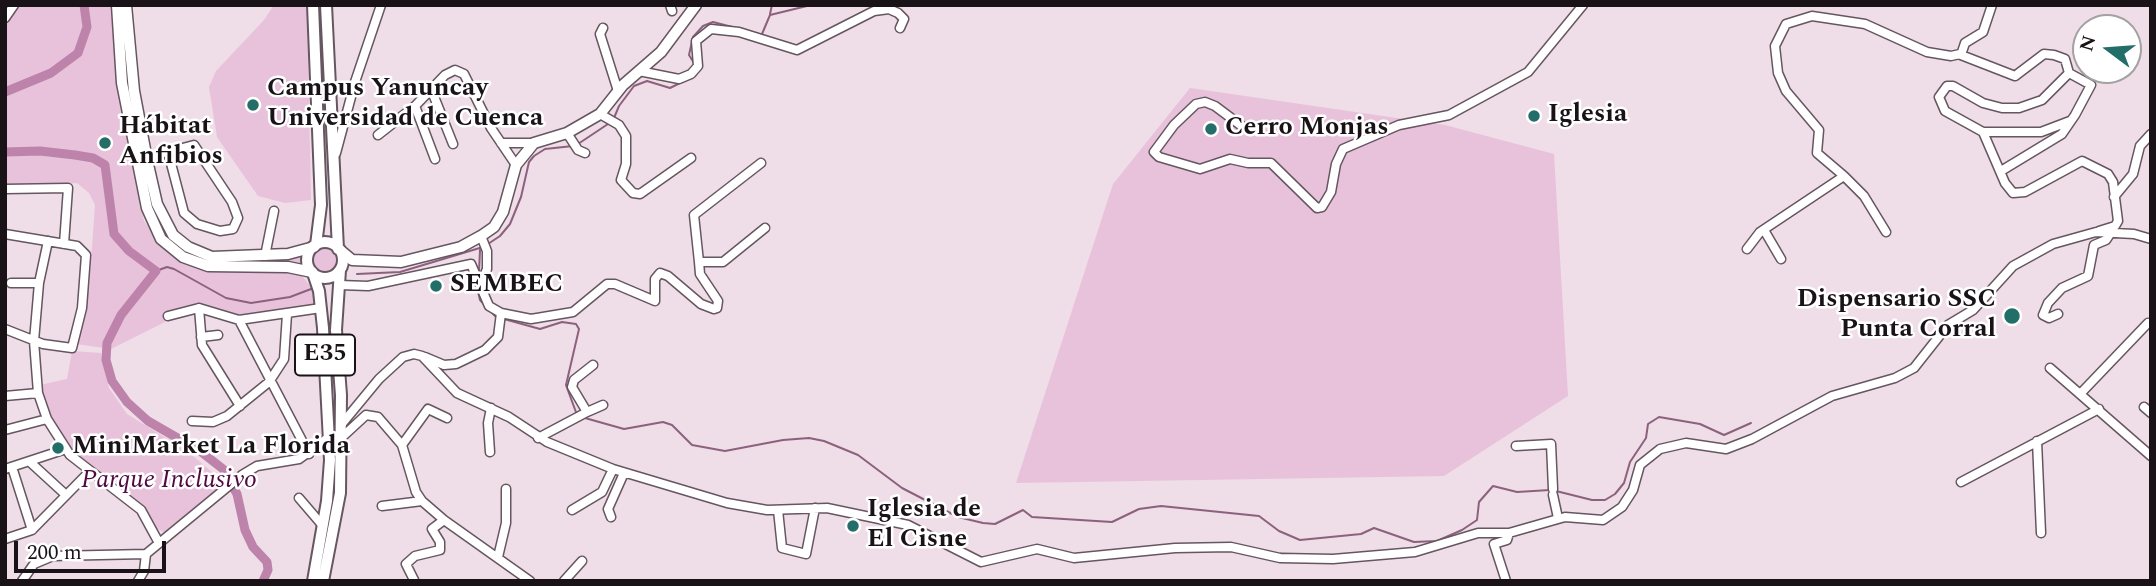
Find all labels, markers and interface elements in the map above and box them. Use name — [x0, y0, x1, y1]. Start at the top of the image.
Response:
north arrow — [2072, 14, 2142, 84]
text: N — [2072, 32, 2104, 55]
place label: Campus Yanuncay Universidad de Cuenca — [267, 74, 543, 136]
marker: Campus Yanuncay Universidad de Cuenca — [245, 97, 261, 113]
place label: Iglesia — [1548, 100, 1627, 132]
marker: Iglesia — [1526, 108, 1542, 124]
place label: Hábitat Anfibios — [119, 112, 223, 174]
place label: Cerro Monjas — [1225, 113, 1389, 145]
marker: Cerro Monjas — [1203, 121, 1219, 137]
marker: Hábitat Anfibios — [97, 135, 113, 151]
place label: SEMBEC — [450, 270, 563, 302]
marker: SEMBEC — [428, 278, 444, 294]
place label: Dispensario SSC Punta Corral — [1797, 285, 1996, 346]
marker: Dispensario SSC Punta Corral — [2002, 306, 2022, 326]
road number: E35 — [295, 334, 355, 376]
place label: MiniMarket La Florida — [72, 432, 350, 464]
marker: MiniMarket La Florida — [50, 440, 66, 456]
park label: Parque Inclusivo — [81, 466, 257, 498]
place label: Iglesia de El Cisne — [867, 495, 981, 556]
marker: Iglesia de El Cisne — [845, 518, 861, 534]
scale bar — [18, 526, 170, 570]
text: 200 m — [27, 537, 82, 569]

